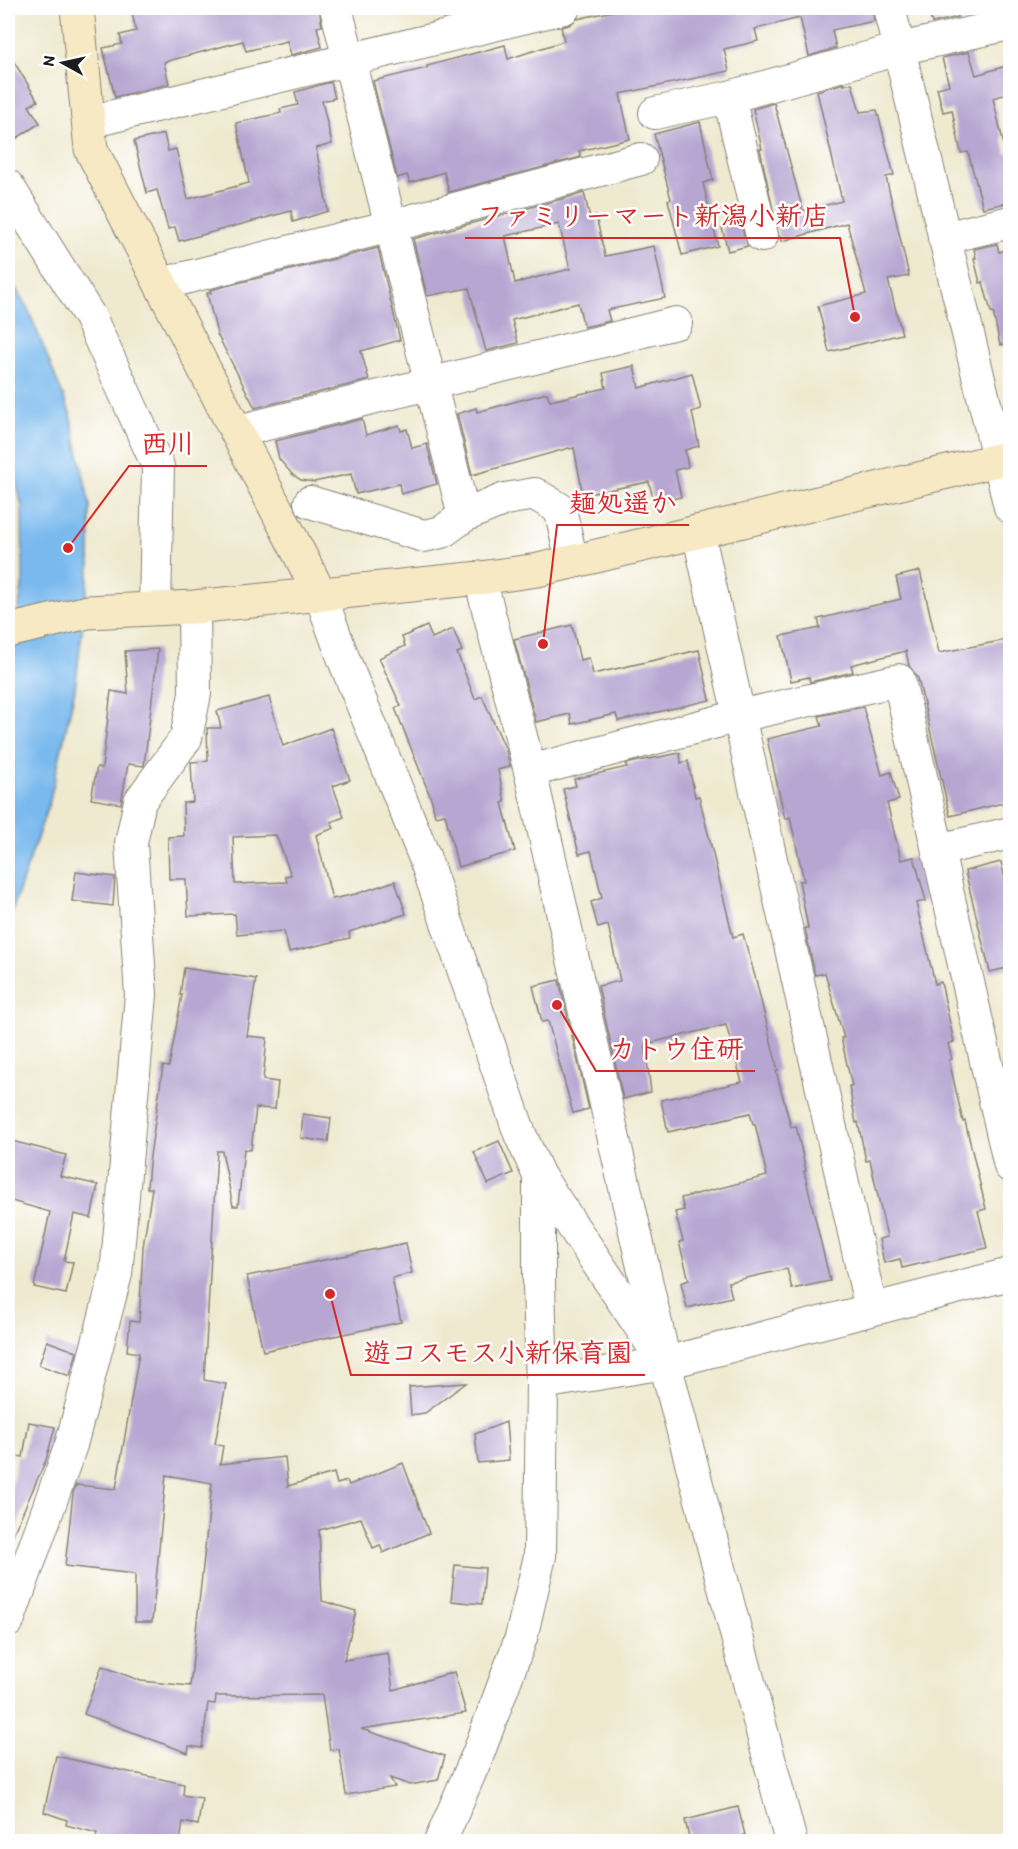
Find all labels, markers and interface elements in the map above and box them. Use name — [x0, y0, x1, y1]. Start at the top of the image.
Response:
north arrow — [33, 33, 93, 93]
text: N — [38, 54, 59, 68]
callout: ファミリーマート新潟小新店 — [465, 193, 840, 238]
text: ファミリーマート新潟小新店 — [477, 199, 829, 232]
callout: 西川 — [129, 421, 207, 466]
text: 西川 — [141, 427, 195, 460]
callout: 麺処遥か — [557, 480, 689, 525]
text: 麺処遥か — [569, 486, 677, 519]
callout: カトウ住研 — [596, 1026, 755, 1071]
text: カトウ住研 — [609, 1032, 744, 1065]
callout: 遊コスモス小新保育園 — [351, 1330, 645, 1375]
text: 遊コスモス小新保育園 — [364, 1336, 632, 1369]

